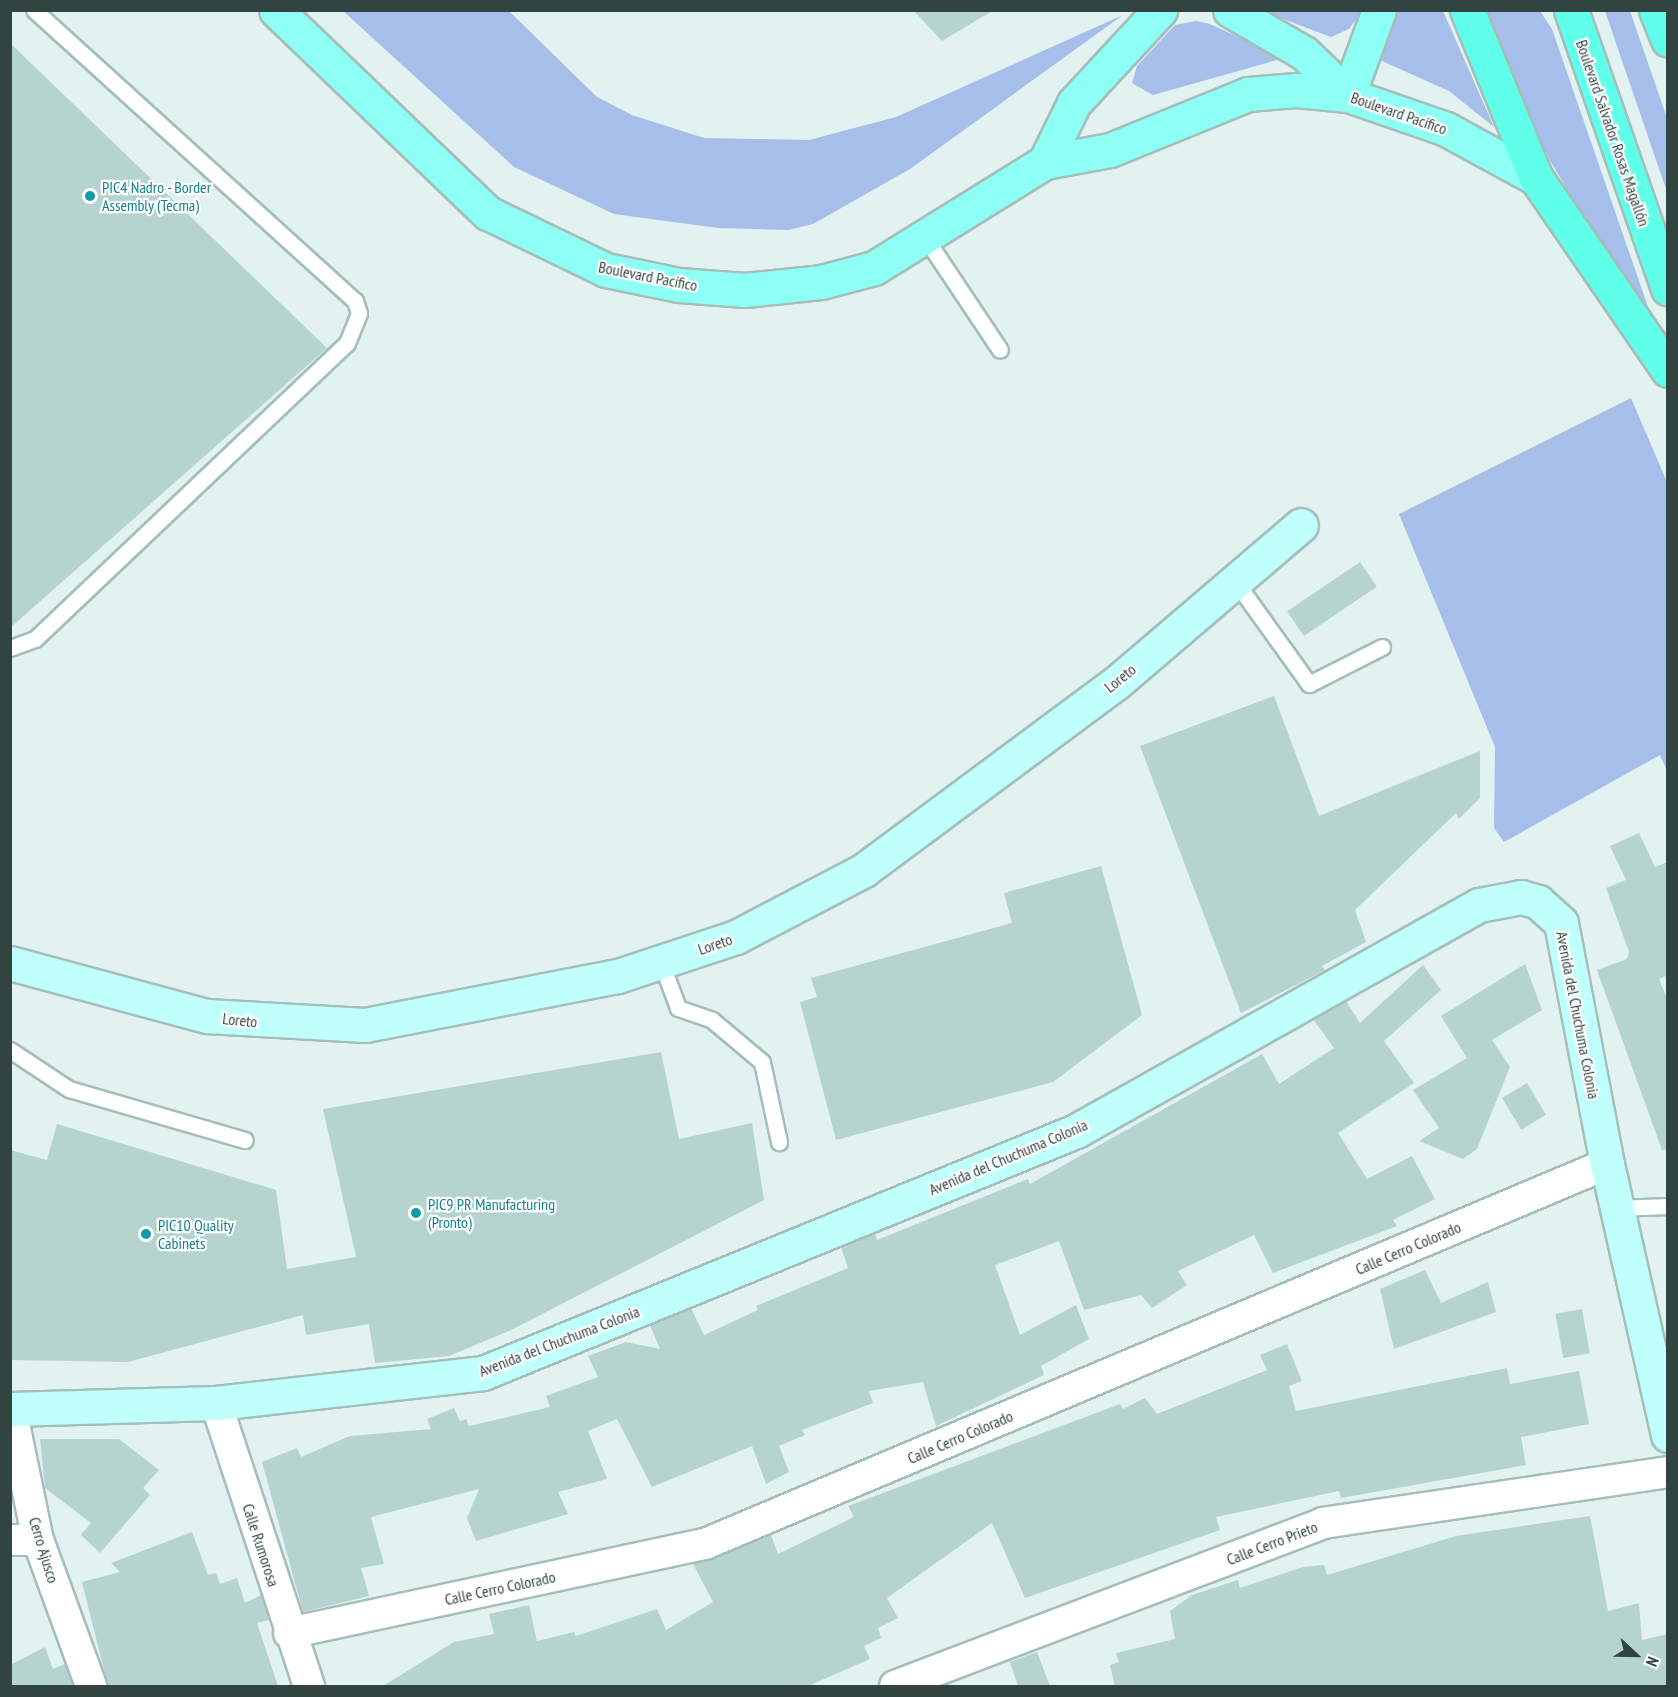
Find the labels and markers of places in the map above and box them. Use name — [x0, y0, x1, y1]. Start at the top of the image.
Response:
place label: PIC4 Nadro - Border Assembly (Tecma) — [102, 177, 212, 215]
marker: PIC4 Nadro - Border Assembly (Tecma) — [83, 189, 97, 203]
place label: PIC9 PR Manufacturing (Pronto) — [428, 1194, 555, 1232]
marker: PIC9 PR Manufacturing (Pronto) — [409, 1206, 423, 1220]
place label: PIC10 Quality Cabinets — [158, 1215, 234, 1253]
marker: PIC10 Quality Cabinets — [139, 1227, 153, 1241]

